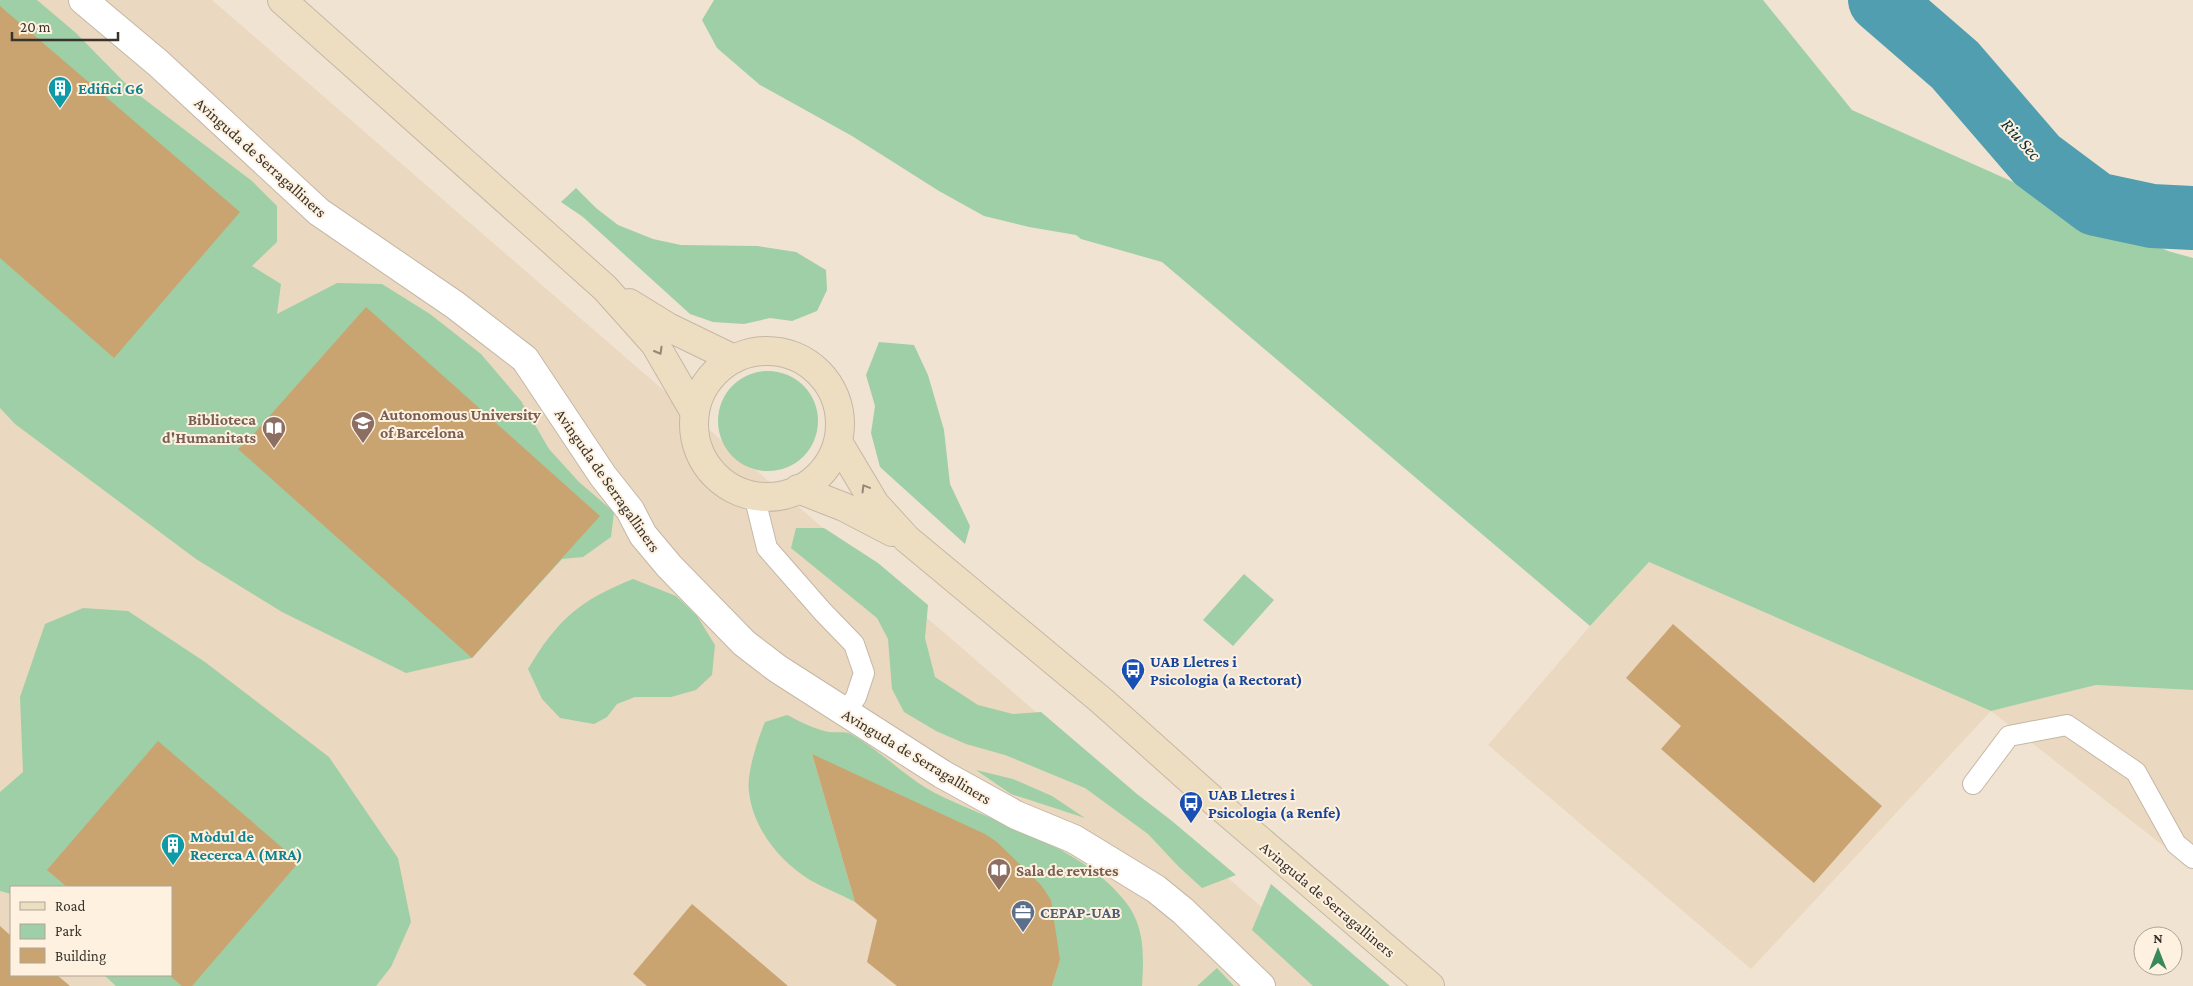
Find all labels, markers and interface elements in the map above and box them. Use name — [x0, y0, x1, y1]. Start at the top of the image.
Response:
scale bar — [12, 10, 119, 42]
text: 20 m — [20, 19, 51, 35]
building icon: Edifici G6 — [47, 75, 73, 109]
place label: Edifici G6 — [78, 80, 144, 97]
street label: Avinguda de Serragalliners — [191, 94, 330, 221]
water label: Riu Sec — [1997, 114, 2045, 164]
one-way arrow — [653, 346, 663, 355]
place label: Autonomous University of Barcelona — [379, 406, 541, 441]
street label: Avinguda de Serragalliners — [551, 406, 663, 556]
school or university icon: Autonomous University of Barcelona — [350, 410, 376, 444]
place label: Biblioteca d'Humanitats — [162, 411, 256, 446]
library icon: Biblioteca d'Humanitats — [261, 415, 287, 449]
one-way arrow — [862, 484, 872, 493]
place label: UAB Lletres i Psicologia (a Rectorat) — [1150, 653, 1303, 689]
bus stop icon: UAB Lletres i Psicologia (a Rectorat) — [1120, 657, 1146, 691]
street label: Avinguda de Serragalliners — [839, 705, 994, 808]
place label: UAB Lletres i Psicologia (a Renfe) — [1208, 786, 1341, 822]
bus stop icon: UAB Lletres i Psicologia (a Renfe) — [1178, 790, 1204, 824]
place label: Mòdul de Recerca A (MRA) — [190, 828, 303, 864]
building icon: Mòdul de Recerca A (MRA) — [160, 832, 186, 866]
street label: Avinguda de Serragalliners — [1256, 838, 1398, 961]
library icon: Sala de revistes — [986, 857, 1012, 891]
place label: Sala de revistes — [1016, 862, 1119, 879]
legend — [10, 886, 172, 976]
text: Road — [55, 898, 86, 914]
office icon: CEPAP-UAB — [1010, 899, 1036, 933]
place label: CEPAP-UAB — [1040, 904, 1121, 921]
text: Park — [55, 923, 82, 939]
north arrow — [2133, 926, 2183, 976]
text: N — [2153, 930, 2163, 946]
text: Building — [55, 948, 106, 965]

